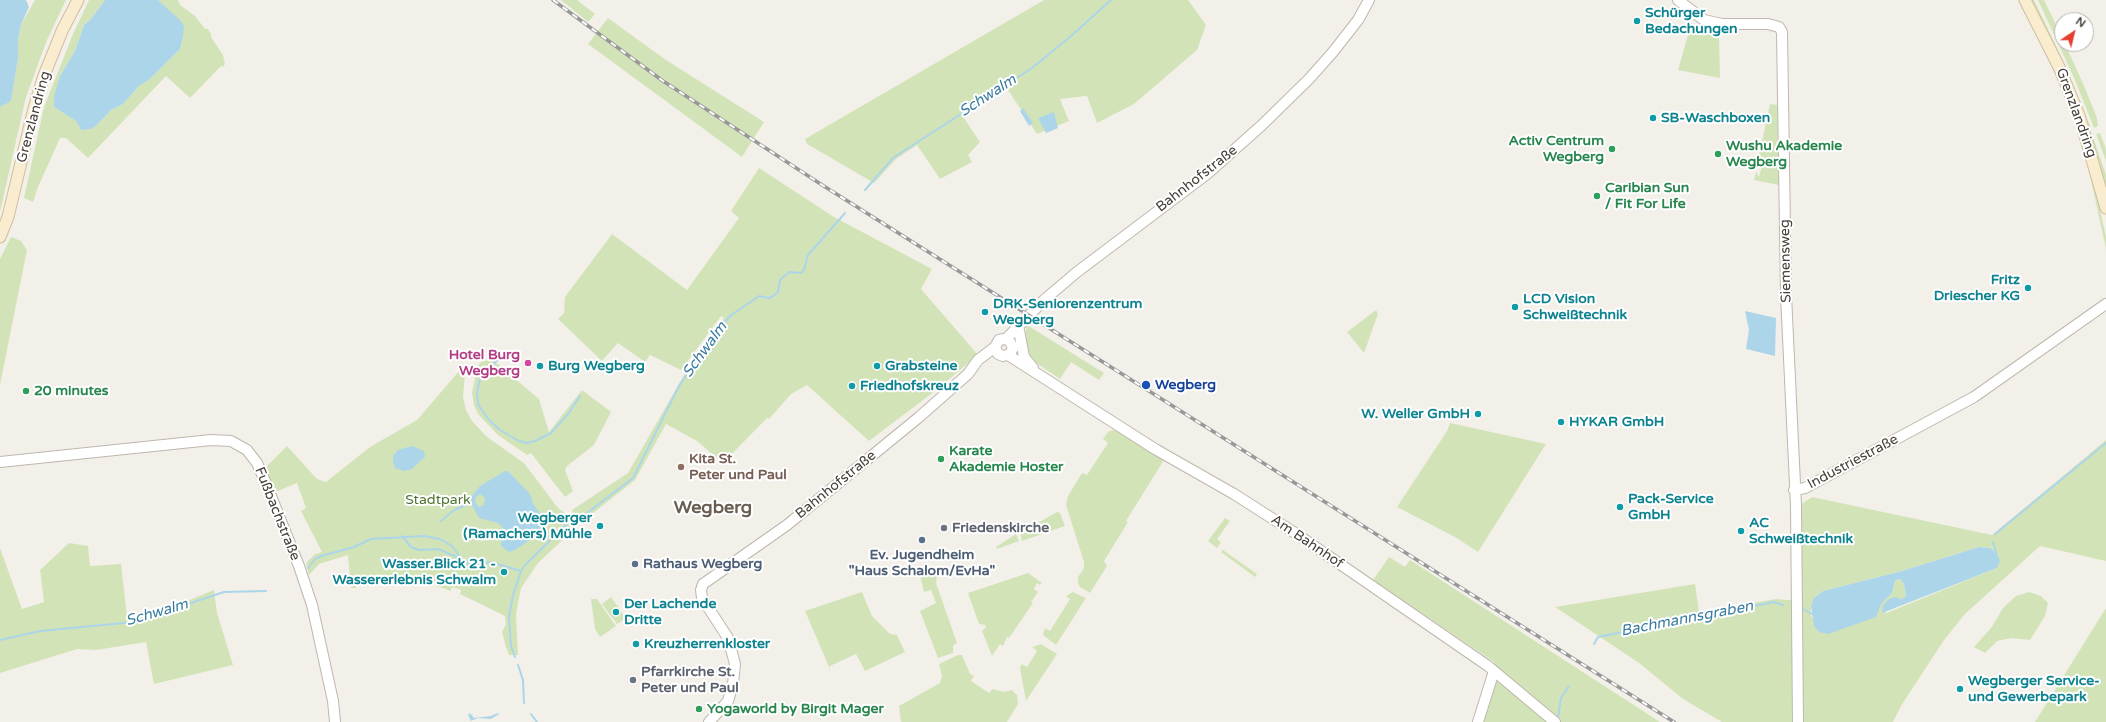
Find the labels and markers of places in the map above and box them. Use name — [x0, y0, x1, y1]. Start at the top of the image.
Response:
place label: Schürger Bedachungen — [1645, 5, 1738, 38]
marker: Schürger Bedachungen — [1632, 16, 1642, 26]
place label: SB-Waschboxen — [1661, 110, 1770, 126]
marker: SB-Waschboxen — [1648, 113, 1658, 123]
place label: Activ Centrum Wegberg — [1508, 133, 1604, 166]
place label: Wushu Akademie Wegberg — [1726, 138, 1842, 170]
marker: Activ Centrum Wegberg — [1607, 144, 1617, 154]
marker: Wushu Akademie Wegberg — [1713, 149, 1723, 159]
place label: Caribian Sun / Fit For Life — [1605, 180, 1689, 212]
marker: Caribian Sun / Fit For Life — [1592, 191, 1602, 201]
place label: Fritz Driescher KG — [1934, 272, 2020, 304]
marker: Fritz Driescher KG — [2023, 283, 2033, 293]
place label: LCD Vision Schweißtechnik — [1523, 291, 1627, 324]
place label: DRK-Seniorenzentrum Wegberg — [993, 296, 1142, 328]
marker: LCD Vision Schweißtechnik — [1510, 302, 1520, 312]
marker: DRK-Seniorenzentrum Wegberg — [980, 307, 990, 317]
place label: Hotel Burg Wegberg — [449, 347, 520, 380]
marker: Hotel Burg Wegberg — [523, 358, 533, 368]
place label: Burg Wegberg — [548, 358, 645, 374]
place label: Grabsteine — [885, 358, 957, 374]
marker: Burg Wegberg — [535, 361, 545, 371]
marker: Grabsteine — [872, 361, 882, 371]
place label: Wegberg — [1155, 377, 1216, 393]
place label: Friedhofskreuz — [860, 378, 959, 394]
marker: Wegberg — [1140, 379, 1152, 391]
marker: Friedhofskreuz — [847, 381, 857, 391]
place label: 20 minutes — [34, 383, 108, 399]
marker: 20 minutes — [21, 386, 31, 396]
place label: W. Weller GmbH — [1361, 406, 1470, 422]
marker: W. Weller GmbH — [1473, 409, 1483, 419]
place label: HYKAR GmbH — [1569, 414, 1664, 430]
marker: HYKAR GmbH — [1556, 417, 1566, 427]
place label: Karate Akademie Hoster — [949, 443, 1063, 476]
place label: Kita St. Peter und Paul — [689, 451, 787, 484]
marker: Karate Akademie Hoster — [936, 454, 946, 464]
marker: Kita St. Peter und Paul — [676, 462, 686, 472]
place label: Pack-Service GmbH — [1628, 491, 1714, 524]
marker: Pack-Service GmbH — [1615, 502, 1625, 512]
place label: Wegberger (Ramachers) Mühle — [463, 510, 592, 542]
place label: AC Schweißtechnik — [1749, 515, 1853, 548]
place label: Friedenskirche — [952, 520, 1049, 536]
marker: Wegberger (Ramachers) Mühle — [595, 521, 605, 531]
marker: Friedenskirche — [939, 523, 949, 533]
marker: AC Schweißtechnik — [1736, 526, 1746, 536]
marker: Ev. Jugendheim "Haus Schalom/EvHa" — [917, 535, 927, 545]
place label: Ev. Jugendheim "Haus Schalom/EvHa" — [849, 547, 995, 580]
place label: Wasser.Blick 21 - Wassererlebnis Schwalm — [332, 556, 496, 588]
place label: Rathaus Wegberg — [643, 556, 762, 572]
marker: Rathaus Wegberg — [630, 559, 640, 569]
marker: Wasser.Blick 21 - Wassererlebnis Schwalm — [499, 567, 509, 577]
place label: Der Lachende Dritte — [624, 596, 716, 628]
marker: Der Lachende Dritte — [611, 607, 621, 617]
place label: Kreuzherrenkloster — [644, 636, 770, 652]
marker: Kreuzherrenkloster — [631, 639, 641, 649]
place label: Pfarrkirche St. Peter und Paul — [641, 664, 739, 696]
place label: Wegberger Service- und Gewerbepark — [1968, 673, 2100, 706]
marker: Pfarrkirche St. Peter und Paul — [628, 675, 638, 685]
marker: Wegberger Service- und Gewerbepark — [1955, 684, 1965, 694]
place label: Yogaworld by Birgit Mager — [707, 701, 884, 717]
marker: Yogaworld by Birgit Mager — [694, 704, 704, 714]

